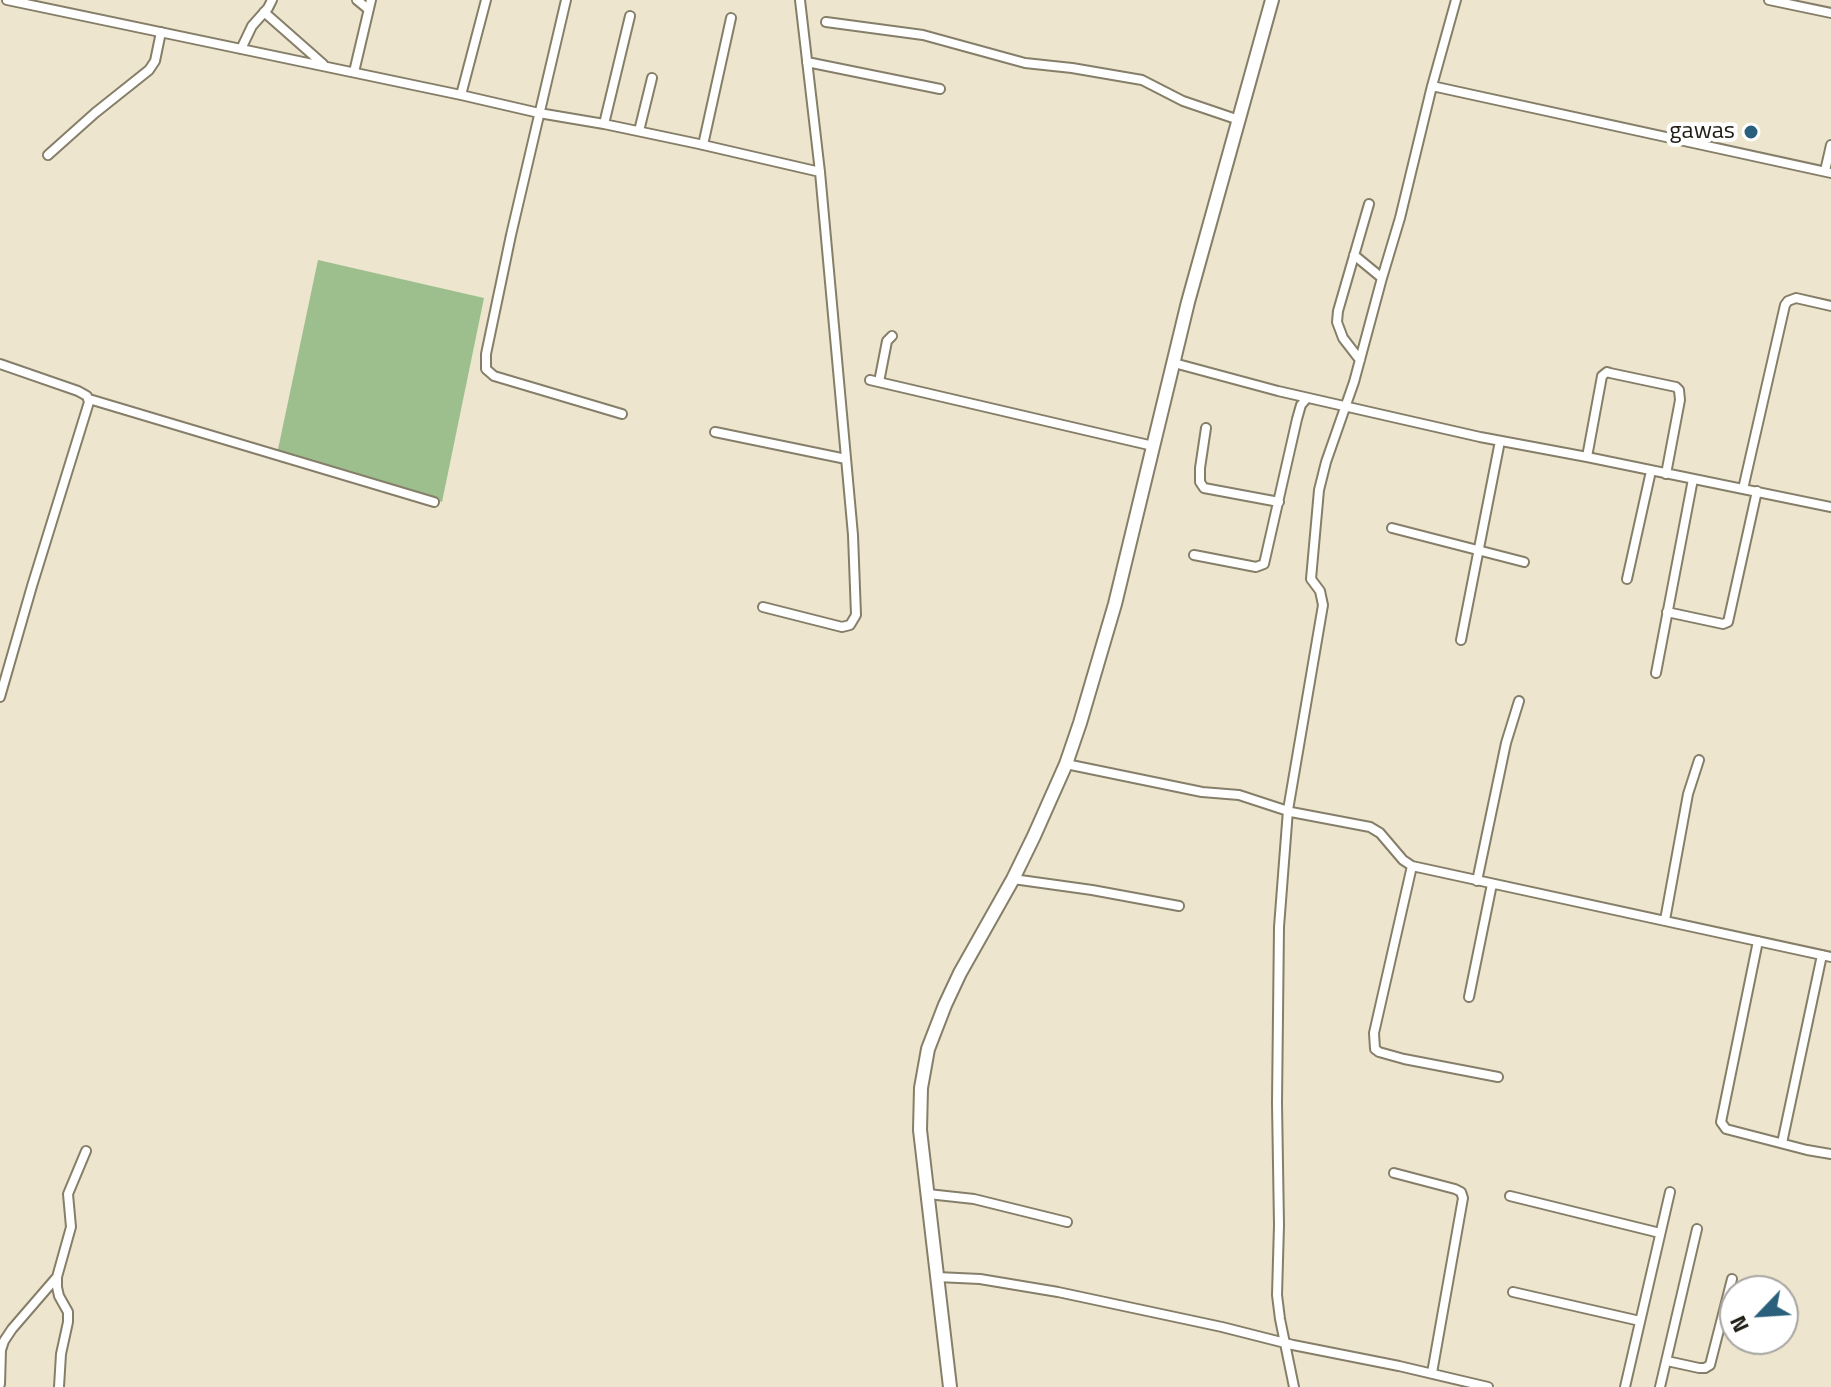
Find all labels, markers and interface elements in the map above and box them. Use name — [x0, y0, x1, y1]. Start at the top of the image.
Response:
place label: gawas — [1669, 118, 1735, 146]
marker: gawas — [1742, 123, 1760, 141]
north arrow — [1719, 1275, 1799, 1355]
text: N — [1720, 1310, 1758, 1338]

